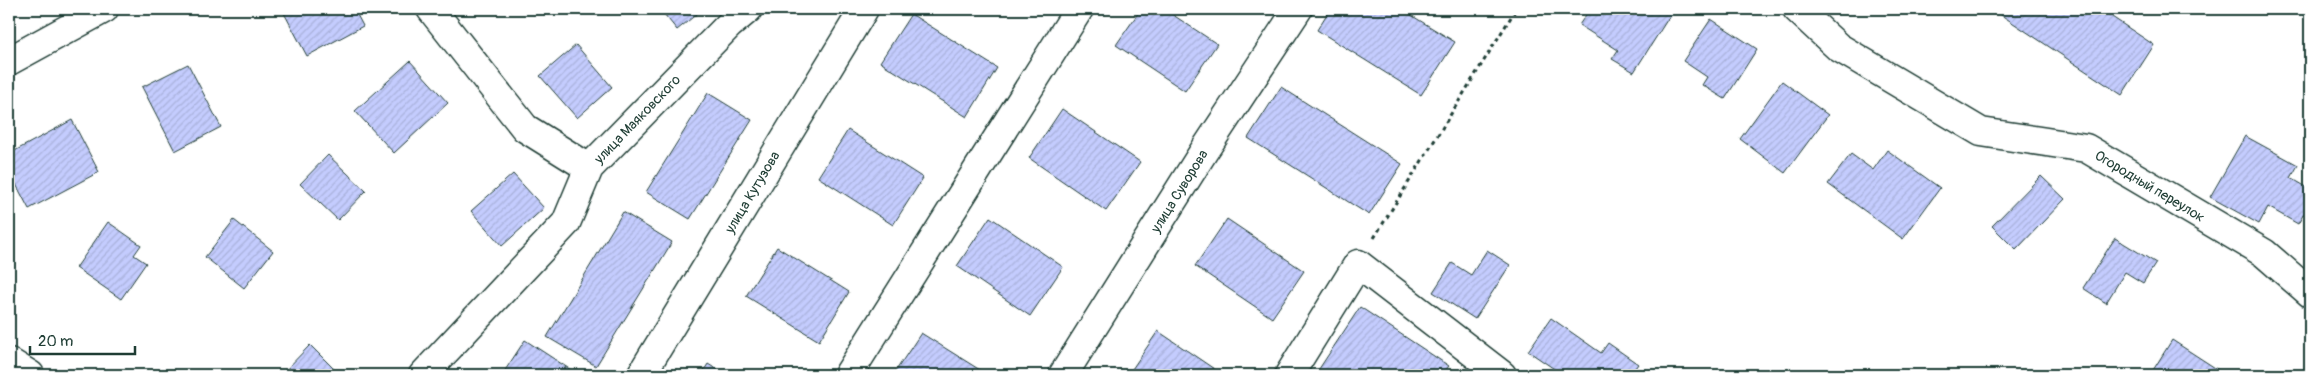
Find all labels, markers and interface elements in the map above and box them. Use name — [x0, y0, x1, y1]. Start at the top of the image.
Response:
street label: улица Маяковского — [590, 71, 684, 168]
street label: улица Суворова — [1147, 147, 1212, 237]
street label: Огородный переулок — [2092, 147, 2208, 226]
street label: улица Кутузова — [721, 148, 784, 237]
scale bar — [30, 324, 135, 356]
text: 20 m — [38, 332, 73, 351]

